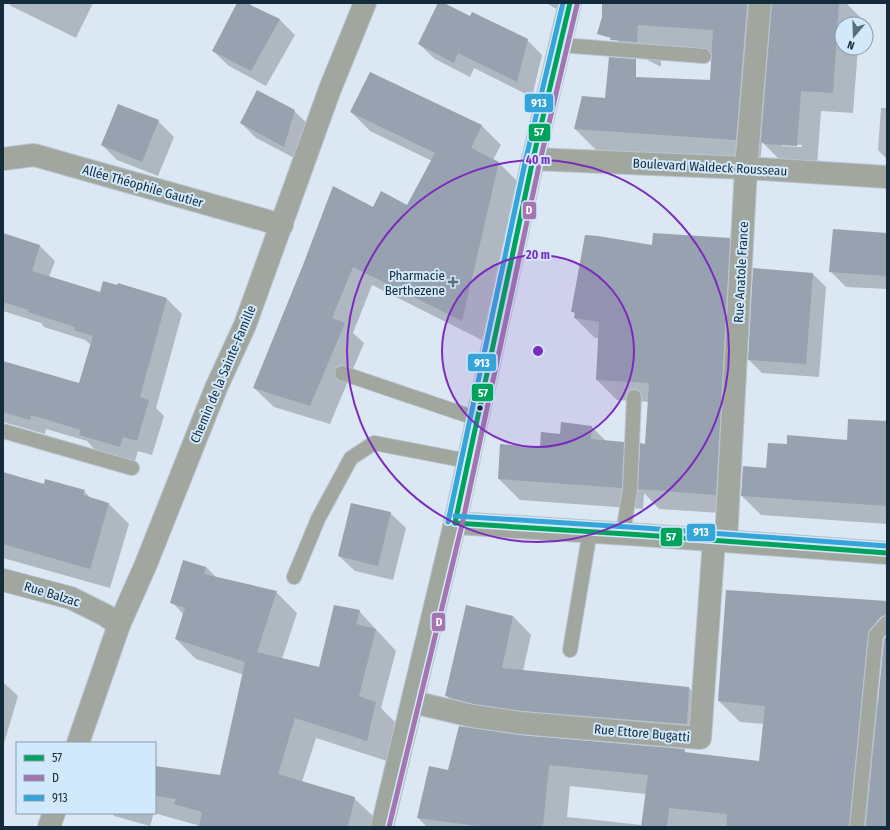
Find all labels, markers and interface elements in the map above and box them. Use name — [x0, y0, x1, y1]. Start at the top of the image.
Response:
north arrow — [834, 16, 874, 56]
text: N — [846, 38, 856, 52]
line badge: 913 — [524, 93, 554, 113]
text: 913 — [531, 97, 547, 110]
line badge: 57 — [528, 123, 551, 142]
text: 57 — [534, 126, 544, 139]
text: 40 m — [526, 153, 550, 167]
street label: Boulevard Waldeck Rousseau — [632, 155, 788, 179]
street label: Allée Théophile Gautier — [81, 162, 205, 211]
line badge: D — [522, 201, 537, 220]
text: D — [526, 204, 533, 217]
street label: Rue Anatole France — [731, 221, 751, 323]
text: 20 m — [525, 248, 550, 262]
place label: Pharmacie Berthezene — [385, 268, 445, 298]
marker: Pharmacie Berthezene — [448, 277, 458, 287]
street label: Chemin de la Sainte-Famille — [187, 303, 259, 445]
centre of rings — [531, 344, 545, 358]
line badge: 913 — [467, 353, 497, 372]
text: 913 — [474, 357, 490, 370]
line badge: 57 — [471, 383, 494, 402]
text: 57 — [478, 387, 488, 400]
unlabelled marker — [475, 403, 485, 413]
line badge: 913 — [686, 523, 716, 542]
text: 913 — [693, 526, 709, 539]
line badge: 57 — [660, 527, 683, 547]
text: 57 — [666, 531, 676, 544]
street label: Rue Balzac — [22, 578, 82, 610]
line badge: D — [431, 612, 446, 632]
text: D — [436, 616, 443, 629]
street label: Rue Ettore Bugatti — [594, 721, 690, 745]
legend — [16, 742, 156, 814]
text: 57 — [52, 751, 62, 765]
text: D — [52, 771, 59, 785]
text: 913 — [52, 791, 68, 805]

